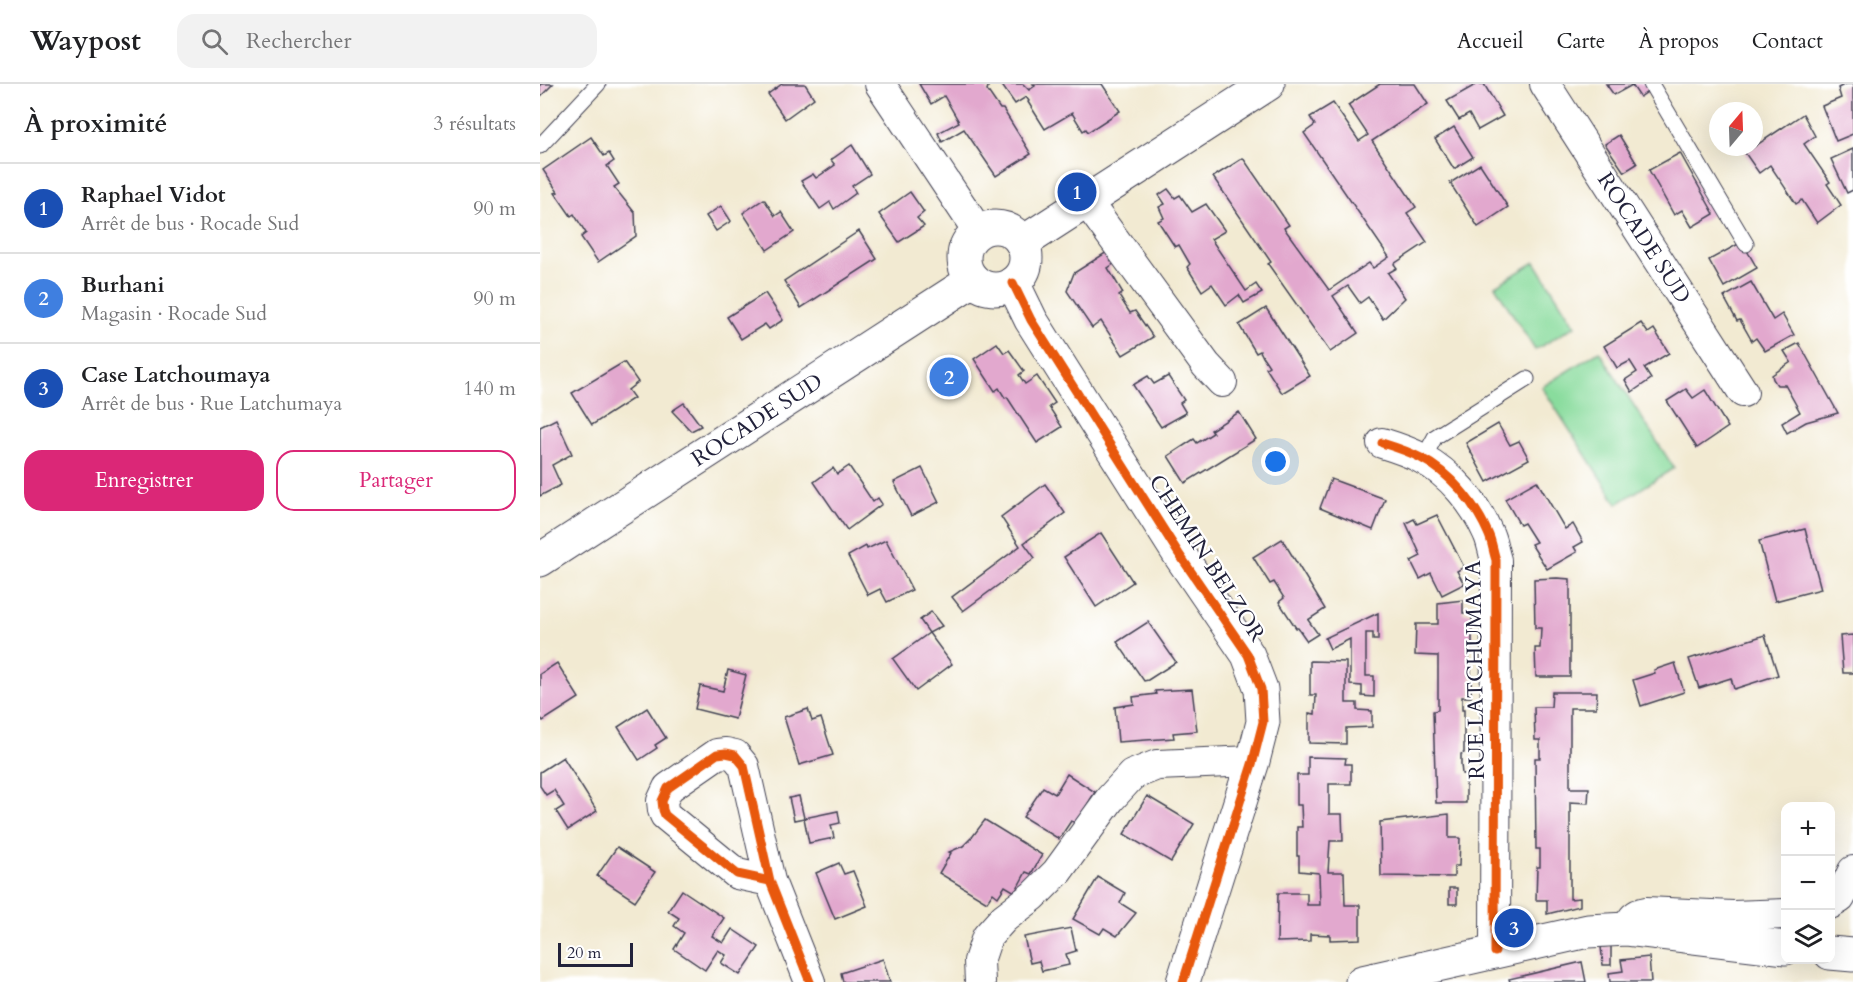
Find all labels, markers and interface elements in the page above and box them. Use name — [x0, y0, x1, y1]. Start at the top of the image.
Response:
search box — [177, 14, 597, 68]
text: Waypost — [30, 22, 141, 60]
icon: search — [198, 25, 231, 58]
text: Rechercher — [246, 26, 352, 56]
text: Accueil — [1457, 27, 1523, 56]
text: Carte — [1556, 27, 1605, 56]
text: À propos — [1638, 27, 1719, 56]
text: Contact — [1752, 27, 1823, 56]
north arrow — [1709, 102, 1763, 156]
text: À proximité — [24, 106, 167, 141]
text: 3 résultats — [433, 110, 516, 137]
street label: ROCADE SUD — [1590, 167, 1698, 309]
pin: 1 — [1058, 170, 1096, 214]
text: Raphael Vidot — [81, 180, 226, 210]
text: 1 — [38, 195, 49, 222]
text: 90 m — [473, 195, 516, 222]
text: Arrêt de bus · Rocade Sud — [81, 210, 299, 237]
text: Burhani — [81, 270, 164, 300]
text: 2 — [38, 285, 49, 312]
text: 90 m — [473, 285, 516, 312]
text: Magasin · Rocade Sud — [81, 300, 267, 327]
pin: 2 — [930, 354, 968, 400]
text: Case Latchoumaya — [81, 360, 270, 390]
street label: ROCADE SUD — [686, 366, 828, 474]
text: 3 — [38, 375, 49, 402]
text: 140 m — [463, 375, 516, 402]
text: Arrêt de bus · Rue Latchumaya — [81, 390, 342, 417]
your location — [1261, 447, 1290, 476]
button: Enregistrer — [24, 450, 264, 511]
button: Partager — [276, 450, 516, 511]
street label: CHEMIN BELZOR — [1142, 469, 1273, 648]
street label: RUE LATCHUMAYA — [1458, 560, 1492, 780]
map controls — [1781, 802, 1835, 964]
button: + — [1781, 802, 1835, 856]
button: − — [1781, 856, 1835, 910]
pin: 3 — [1494, 906, 1534, 950]
button: layers — [1781, 910, 1835, 964]
scale bar — [558, 940, 633, 968]
text: 20 m — [567, 942, 601, 964]

